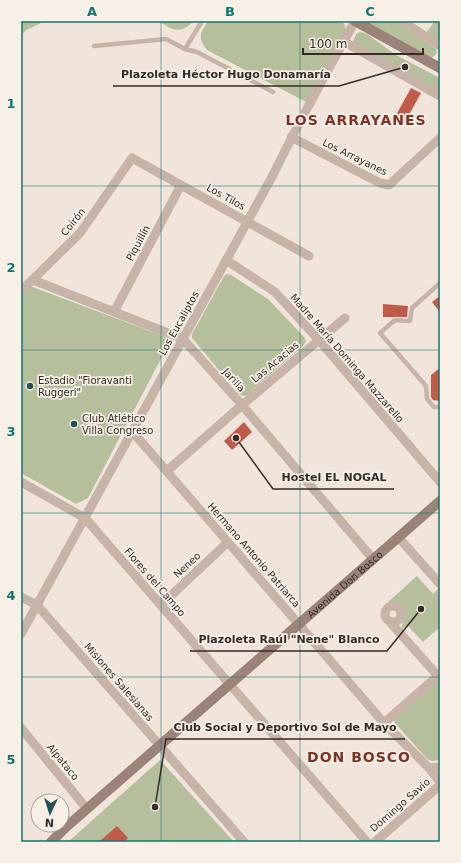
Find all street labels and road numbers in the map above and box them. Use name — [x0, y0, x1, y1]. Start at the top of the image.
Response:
street label: Los Arrayanes — [321, 137, 389, 177]
street label: Los Tilos — [205, 182, 247, 212]
street label: Coirón — [59, 206, 87, 238]
street label: Piquillín — [124, 223, 152, 263]
street label: Los Eucaliptos — [157, 289, 201, 357]
street label: Madre María Dominga Mazzarello — [288, 291, 406, 425]
street label: Las Acacias — [249, 339, 301, 385]
street label: Jarilla — [220, 365, 247, 394]
street label: Hermano Antonio Patriarca — [206, 500, 302, 610]
street label: Flores del Campo — [122, 546, 188, 618]
street label: Avenida Don Bosco — [305, 548, 385, 620]
street label: Neneo — [171, 550, 203, 580]
street label: Misiones Salesianas — [82, 641, 156, 723]
street label: Alpataco — [45, 742, 81, 782]
street label: Domingo Savio — [368, 776, 432, 834]

